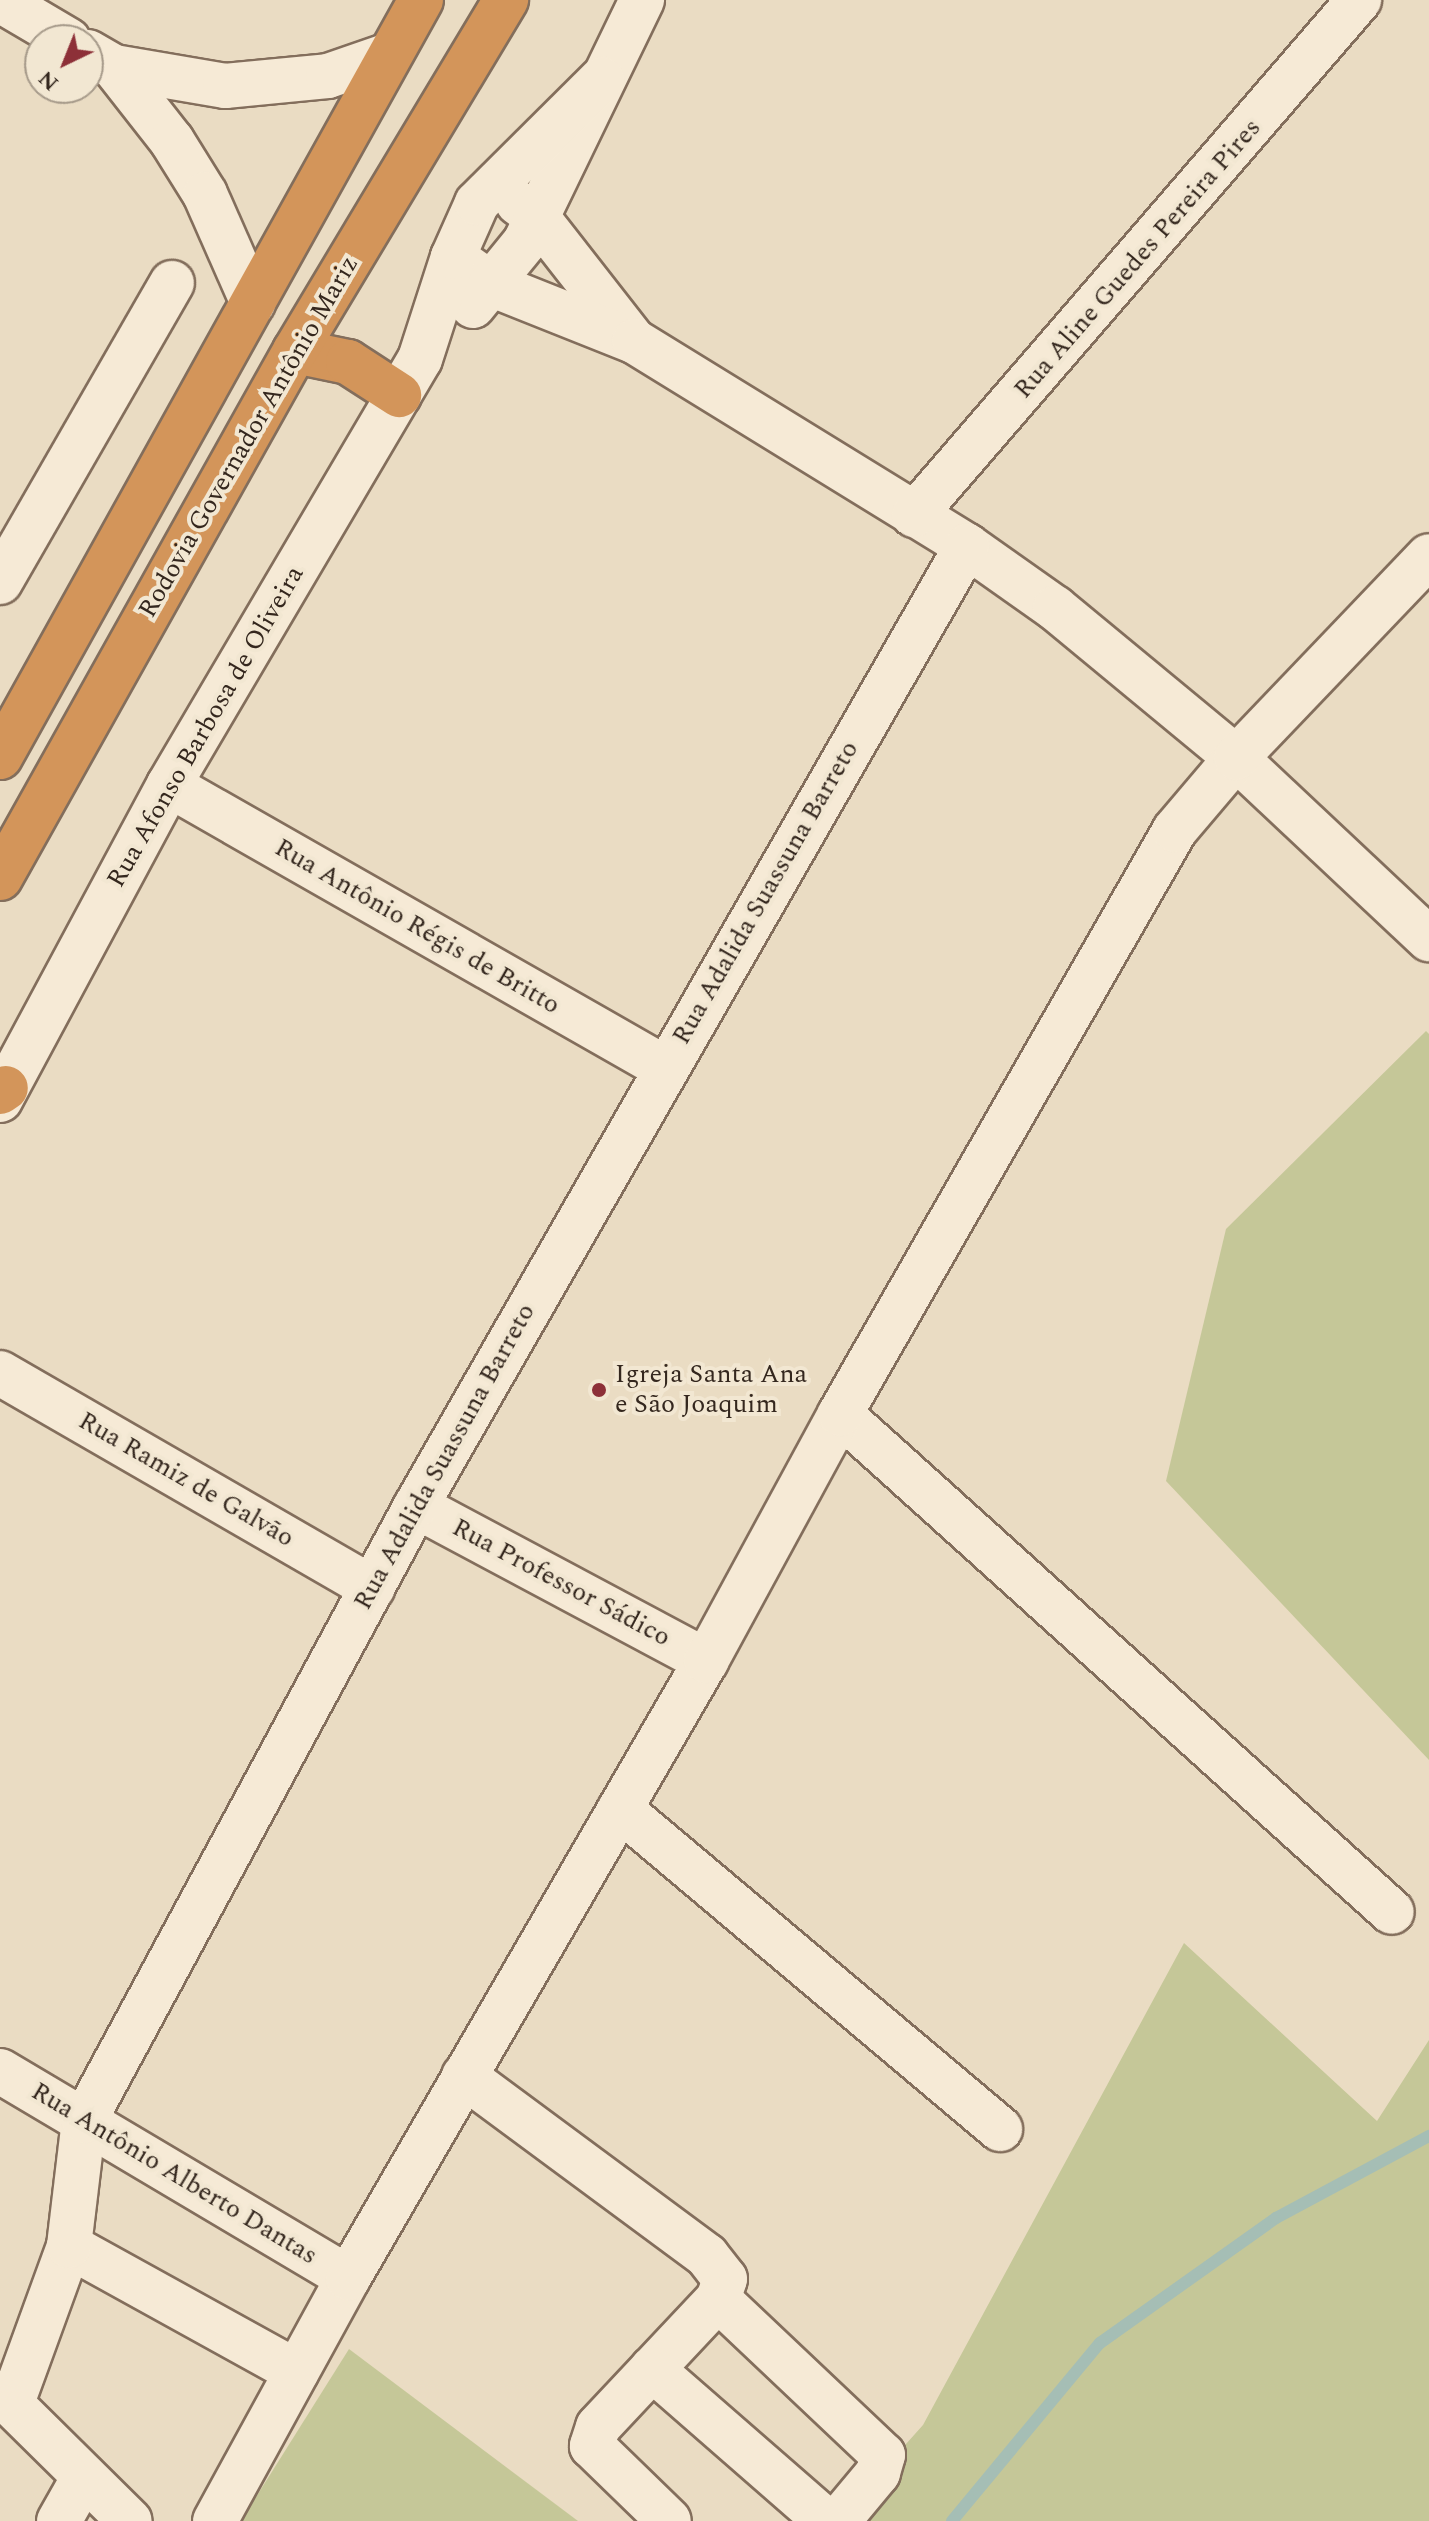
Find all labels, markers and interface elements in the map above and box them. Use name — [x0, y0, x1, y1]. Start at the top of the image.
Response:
north arrow — [24, 24, 104, 104]
text: N — [31, 62, 66, 99]
street label: Rua Aline Guedes Pereira Pires — [1008, 113, 1268, 405]
street label: Rodovia Governador Antônio Mariz — [132, 251, 366, 623]
street label: Rua Afonso Barbosa de Oliveira — [101, 561, 311, 893]
street label: Rua Adalida Suassuna Barreto — [666, 736, 866, 1050]
street label: Rua Antônio Régis de Britto — [269, 832, 565, 1022]
street label: Rua Adalida Suassuna Barreto — [348, 1299, 542, 1615]
place label: Igreja Santa Ana e São Joaquim — [615, 1359, 807, 1420]
marker: Igreja Santa Ana e São Joaquim — [590, 1381, 608, 1399]
street label: Rua Ramiz de Galvão — [73, 1406, 299, 1554]
street label: Rua Professor Sádico — [447, 1512, 675, 1654]
street label: Rua Antônio Alberto Dantas — [25, 2076, 323, 2272]

